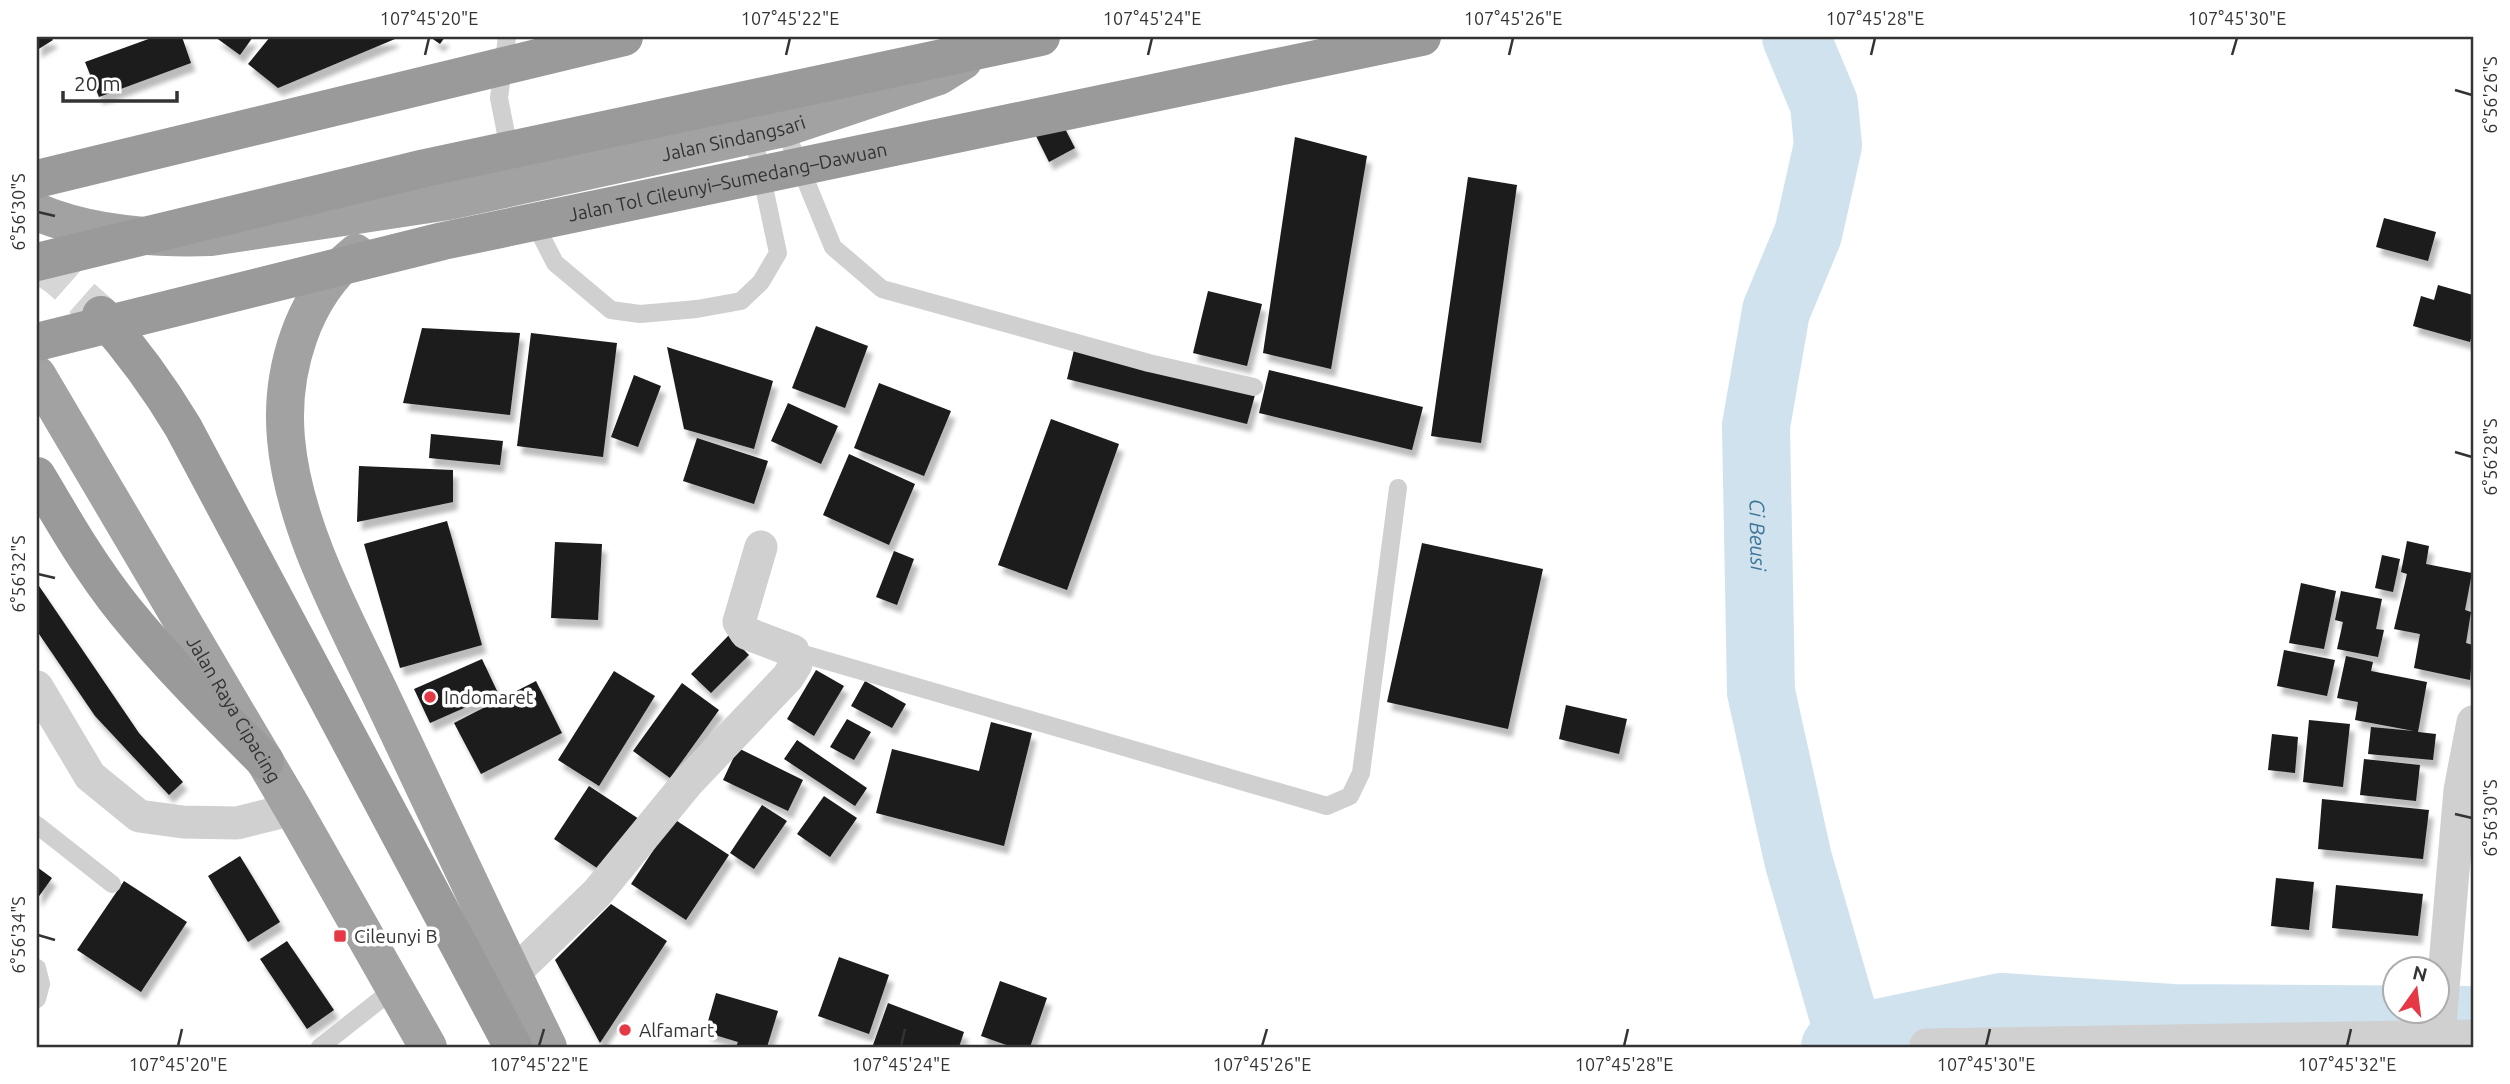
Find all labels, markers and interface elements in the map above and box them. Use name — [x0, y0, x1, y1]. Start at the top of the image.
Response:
text: 107°45'20"E — [380, 8, 478, 28]
text: 107°45'22"E — [741, 8, 839, 28]
text: 107°45'24"E — [1103, 8, 1201, 28]
text: 107°45'26"E — [1464, 8, 1562, 28]
text: 107°45'28"E — [1826, 8, 1924, 28]
text: 107°45'30"E — [2188, 8, 2286, 28]
text: 6°56'26"S — [2480, 56, 2500, 134]
scale bar — [63, 60, 177, 104]
text: 20 m — [74, 71, 121, 95]
street label: Jalan Sindangsari — [659, 111, 808, 165]
street label: Jalan Tol Cileunyi–Sumedang–Dawuan — [566, 138, 889, 226]
text: 6°56'30"S — [8, 173, 28, 251]
text: 6°56'28"S — [2480, 418, 2500, 496]
water label: Ci Beusi — [1745, 499, 1771, 572]
text: 6°56'32"S — [8, 535, 28, 613]
street label: Jalan Raya Cipacing — [182, 632, 286, 786]
place label: Indomaret — [444, 686, 534, 708]
marker: Indomaret — [422, 689, 438, 705]
text: 6°56'30"S — [2480, 779, 2500, 857]
text: 6°56'34"S — [8, 896, 28, 974]
place label: Cileunyi B — [354, 925, 437, 947]
marker: Cileunyi B — [332, 928, 348, 944]
north arrow — [2380, 954, 2450, 1024]
text: N — [2411, 961, 2430, 986]
place label: Alfamart — [639, 1019, 715, 1041]
marker: Alfamart — [617, 1022, 633, 1038]
text: 107°45'20"E — [129, 1054, 227, 1074]
text: 107°45'22"E — [490, 1054, 588, 1074]
text: 107°45'24"E — [852, 1054, 950, 1074]
text: 107°45'26"E — [1213, 1054, 1311, 1074]
text: 107°45'28"E — [1575, 1054, 1673, 1074]
text: 107°45'30"E — [1937, 1054, 2035, 1074]
text: 107°45'32"E — [2298, 1054, 2396, 1074]

